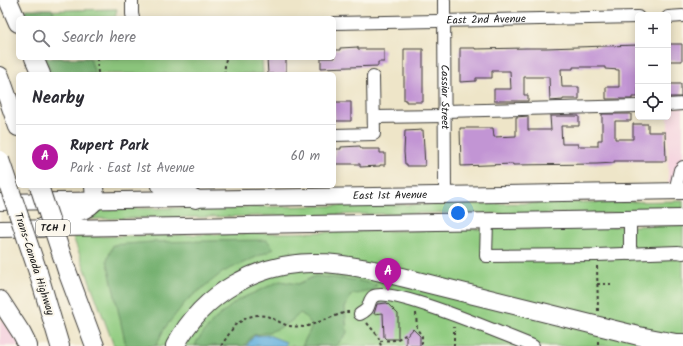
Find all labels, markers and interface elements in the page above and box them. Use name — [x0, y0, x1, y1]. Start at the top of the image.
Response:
street label: East 2nd Avenue — [446, 10, 526, 30]
map controls — [635, 12, 671, 120]
button: + — [635, 12, 671, 48]
search box — [16, 16, 336, 60]
text: Search here — [62, 26, 136, 50]
icon: search — [30, 27, 52, 49]
button: − — [635, 48, 671, 84]
street label: Cassiar Street — [435, 64, 454, 130]
button: locate — [635, 84, 671, 120]
text: Nearby — [32, 85, 84, 112]
text: Rupert Park — [70, 134, 148, 158]
text: A — [41, 146, 49, 167]
text: 60 m — [291, 146, 320, 167]
text: Park · East 1st Avenue — [70, 158, 195, 179]
street label: East 1st Avenue — [353, 186, 427, 205]
your location — [448, 203, 468, 223]
street label: Trans-Canada Highway — [9, 210, 59, 318]
road number: TCH 1 — [36, 220, 70, 236]
pin: A — [375, 258, 401, 291]

